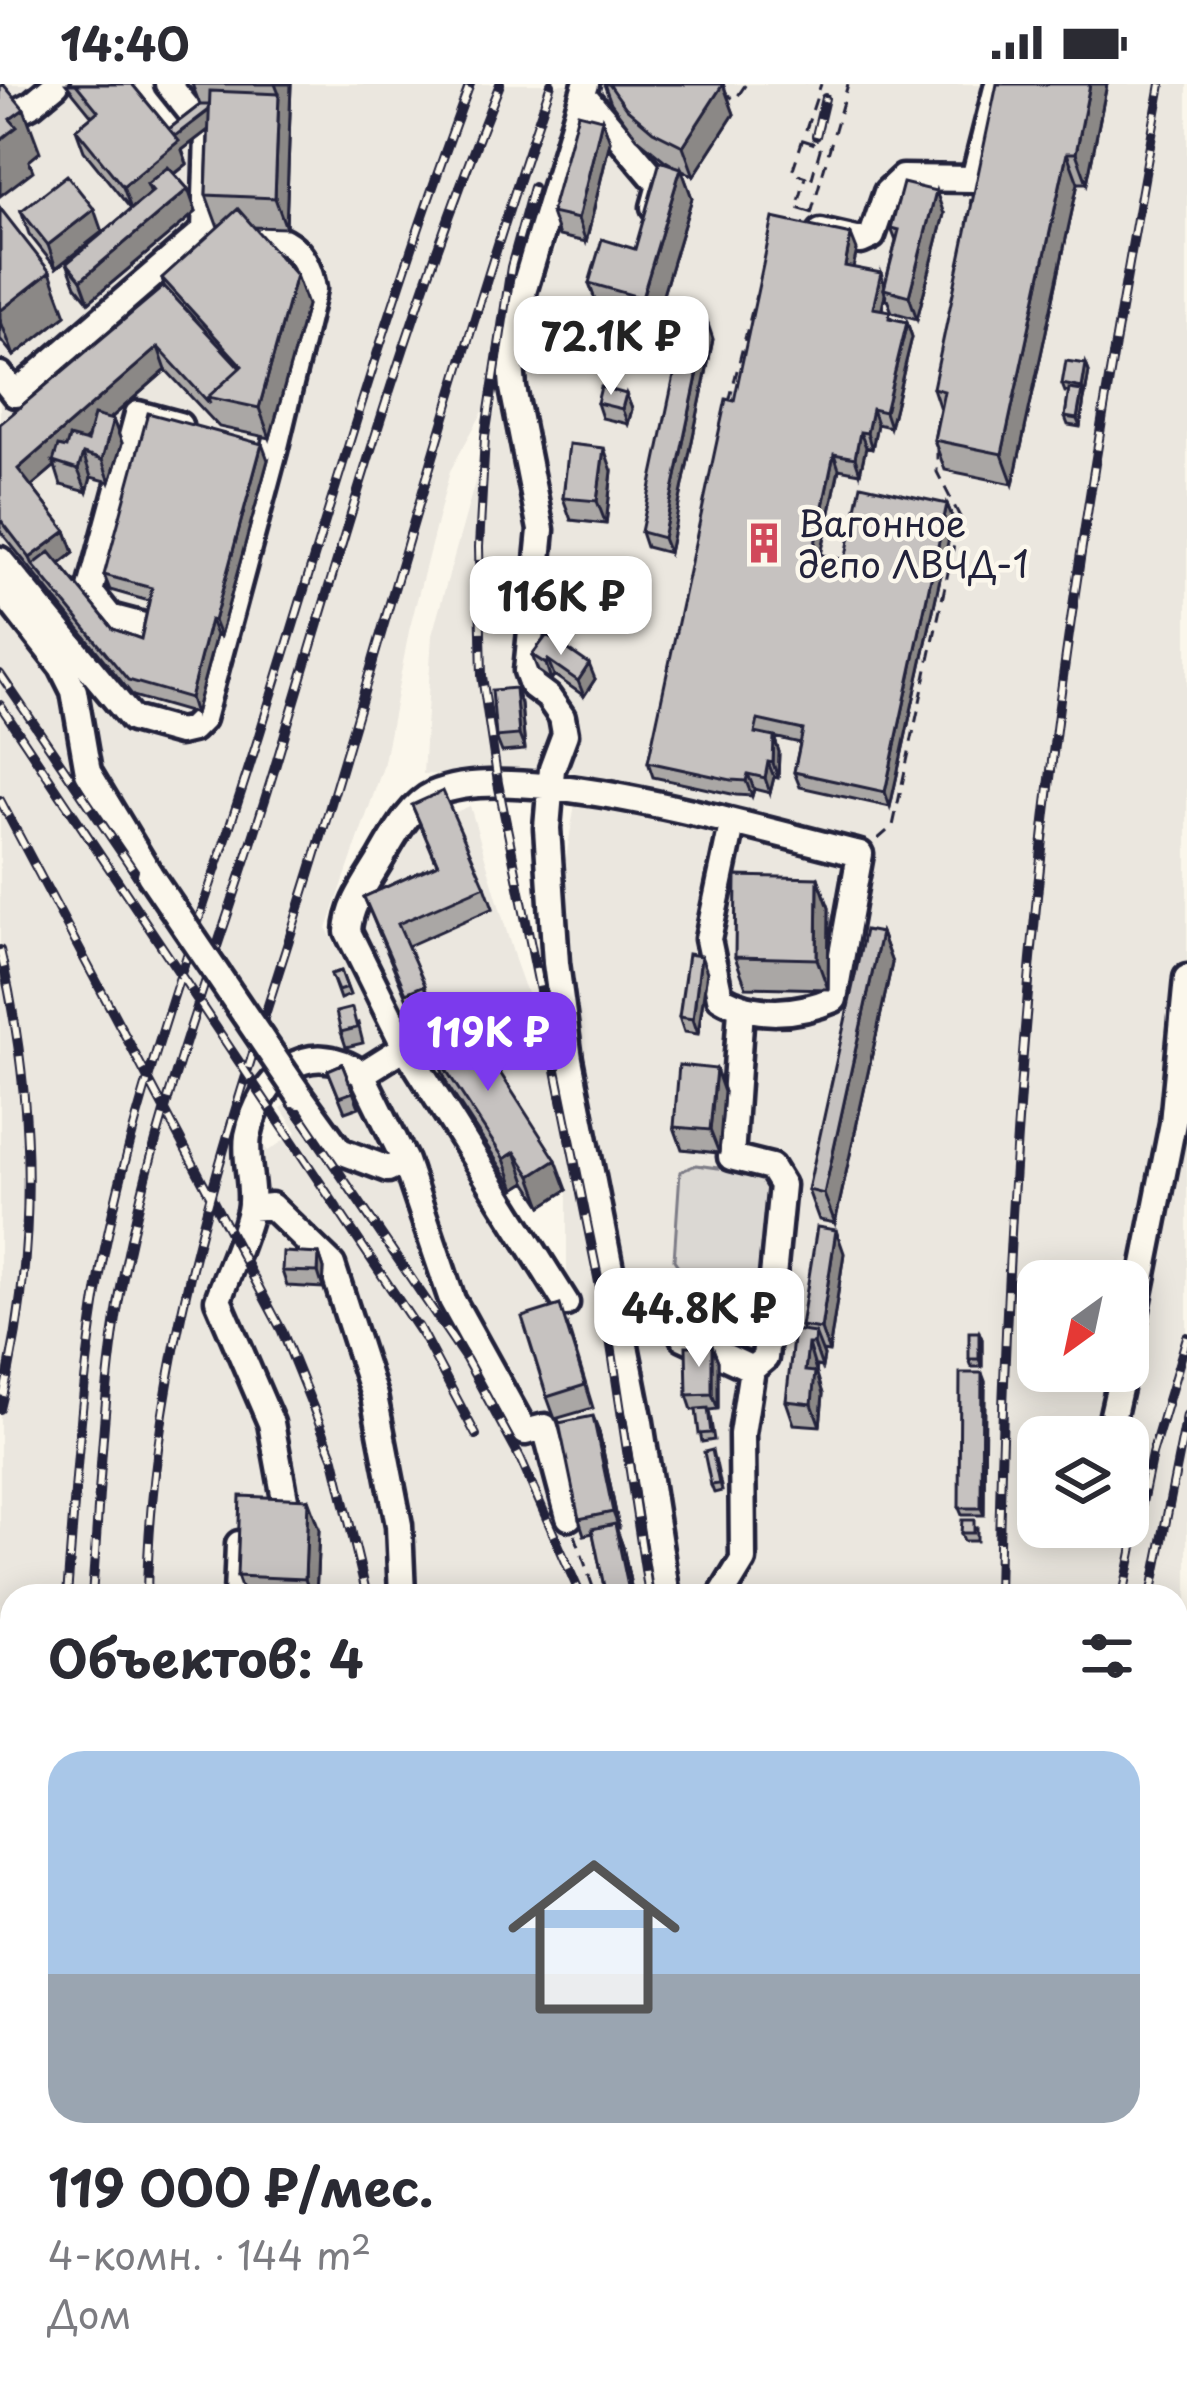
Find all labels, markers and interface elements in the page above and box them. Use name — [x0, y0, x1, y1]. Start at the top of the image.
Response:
text: 14:40 — [60, 8, 190, 76]
pin: 72.1K ₽ — [500, 296, 722, 398]
text: 72.1K ₽ — [541, 305, 681, 364]
place label: Вагонное депо ЛВЧД-1 — [798, 495, 1029, 590]
building icon: Вагонное депо ЛВЧД-1 — [741, 520, 787, 566]
pin: 116K ₽ — [463, 556, 659, 658]
text: 116K ₽ — [497, 565, 625, 624]
pin: 119K ₽ — [390, 992, 586, 1094]
text: 119K ₽ — [426, 1001, 550, 1060]
north arrow — [1017, 1260, 1149, 1392]
map controls — [1017, 1260, 1149, 1548]
pin: 44.8K ₽ — [588, 1268, 810, 1370]
text: 44.8K ₽ — [621, 1277, 777, 1336]
button: layers — [1017, 1416, 1149, 1548]
text: Объектов: 4 — [48, 1618, 364, 1695]
icon: filters — [1074, 1623, 1140, 1689]
icon: home — [486, 1829, 702, 2045]
text: 119 000 ₽/мес. — [48, 2147, 433, 2224]
text: 4-комн. · 144 m² — [48, 2224, 371, 2283]
text: Дом — [48, 2283, 132, 2342]

